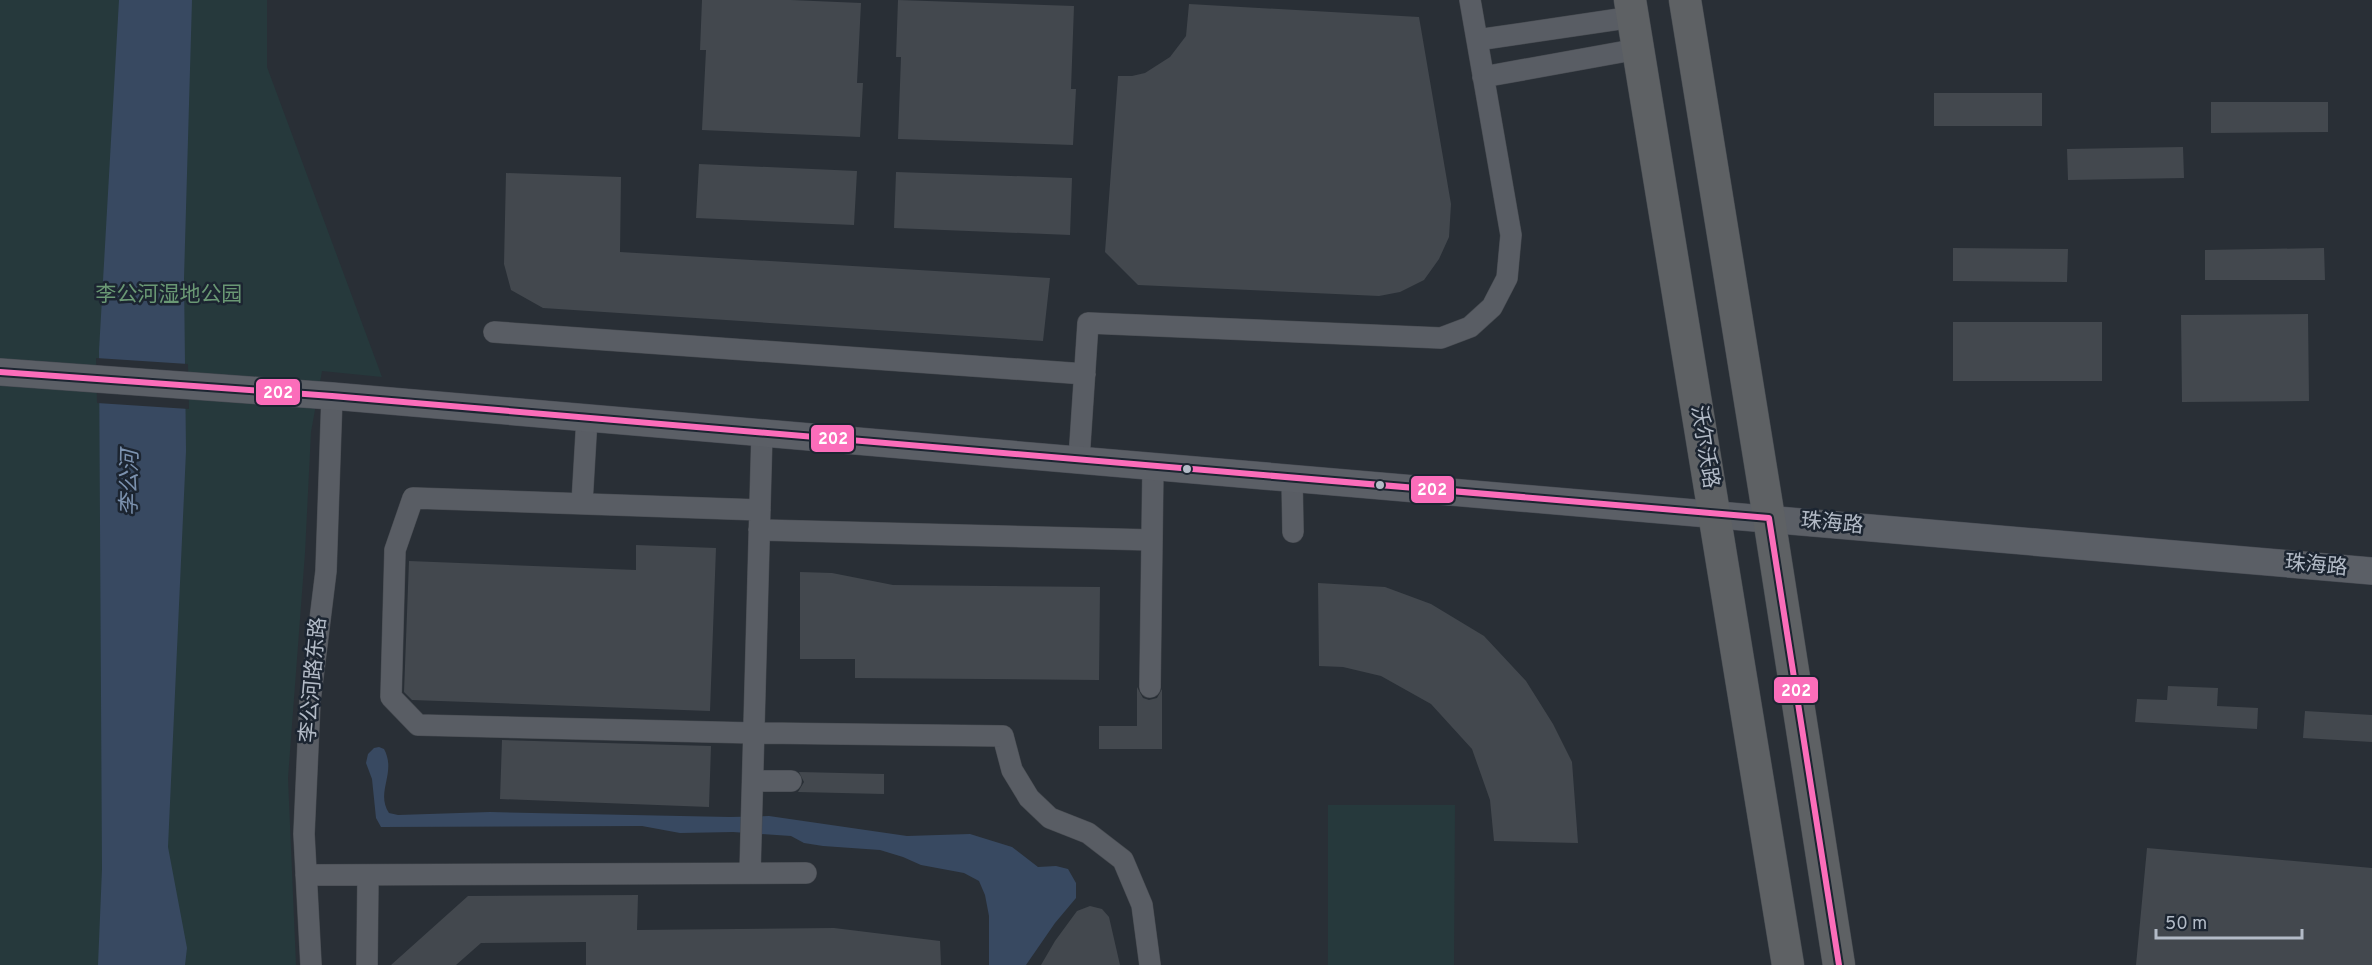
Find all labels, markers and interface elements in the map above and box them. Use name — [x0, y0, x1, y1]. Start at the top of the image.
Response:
park label: 李公河湿地公园 — [96, 282, 243, 309]
line badge: 202 — [255, 378, 301, 406]
text: 202 — [263, 384, 293, 404]
street label: 沃尔沃路 — [1684, 403, 1724, 491]
line badge: 202 — [810, 424, 855, 453]
text: 202 — [818, 430, 848, 450]
water label: 李公河 — [117, 446, 145, 516]
unlabelled marker — [1181, 463, 1193, 475]
line badge: 202 — [1410, 475, 1455, 504]
unlabelled marker — [1374, 479, 1386, 491]
text: 202 — [1417, 481, 1447, 501]
street label: 珠海路 — [1799, 508, 1865, 540]
street label: 珠海路 — [2283, 550, 2349, 582]
street label: 李公河路东路 — [295, 616, 333, 744]
line badge: 202 — [1773, 676, 1819, 704]
text: 202 — [1781, 682, 1811, 702]
scale bar — [2156, 902, 2302, 940]
text: 50 m — [2165, 913, 2207, 936]

